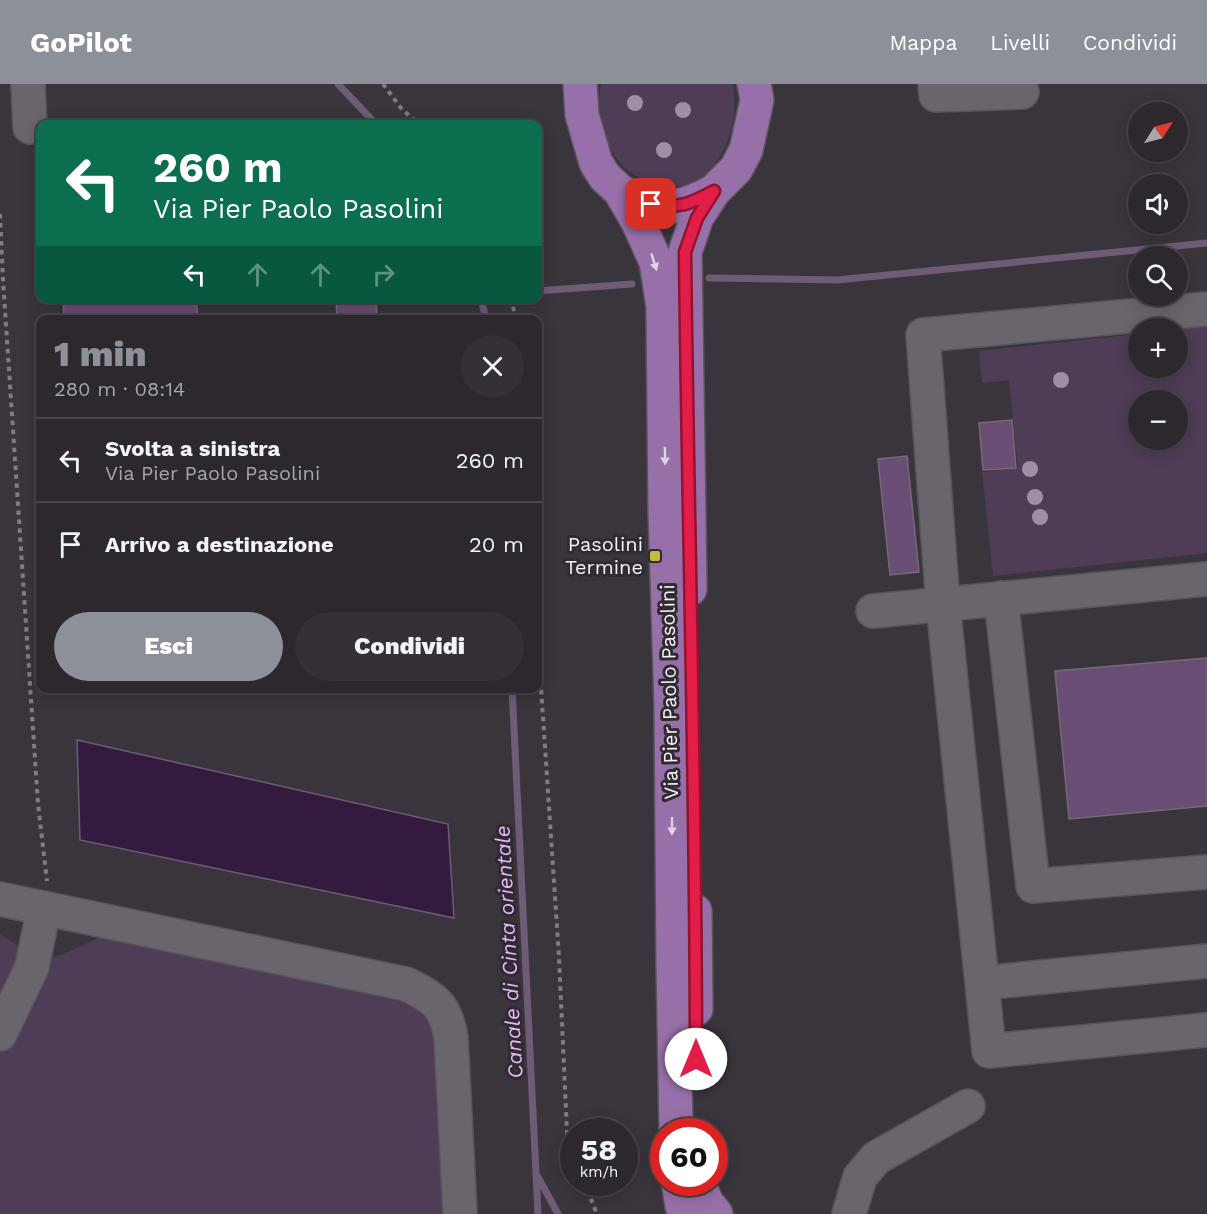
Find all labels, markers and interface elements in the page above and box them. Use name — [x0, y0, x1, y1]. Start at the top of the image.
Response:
text: GoPilot — [30, 26, 132, 59]
text: Mappa — [889, 30, 957, 55]
text: Livelli — [990, 30, 1050, 55]
text: Condividi — [1083, 30, 1177, 55]
north arrow — [1128, 102, 1188, 162]
map controls — [1128, 102, 1188, 450]
text: 260 m — [153, 143, 283, 192]
icon: left — [54, 144, 132, 222]
button: sound — [1128, 174, 1188, 234]
pin — [625, 178, 676, 229]
icon: arrive — [634, 187, 667, 220]
text: Via Pier Paolo Pasolini — [153, 193, 444, 225]
button: search — [1128, 246, 1188, 306]
one-way arrow — [650, 253, 659, 271]
icon: left — [178, 258, 211, 291]
icon: ahead — [241, 258, 274, 291]
icon: ahead — [304, 258, 337, 291]
icon: right — [367, 258, 400, 291]
button: + — [1128, 318, 1188, 378]
text: 1 min — [54, 333, 147, 375]
button: close — [461, 335, 524, 398]
text: 280 m · 08:14 — [54, 377, 185, 401]
button: − — [1128, 390, 1188, 450]
text: Svolta a sinistra — [105, 436, 280, 461]
icon: left — [54, 444, 87, 477]
one-way arrow — [660, 447, 669, 466]
text: 260 m — [456, 448, 524, 473]
text: Via Pier Paolo Pasolini — [105, 461, 320, 485]
icon: arrive — [54, 528, 87, 561]
text: Arrivo a destinazione — [105, 532, 334, 557]
text: 20 m — [469, 532, 524, 557]
place label: Pasolini Termine — [565, 532, 643, 579]
marker: Pasolini Termine — [648, 549, 662, 563]
street label: Via Pier Paolo Pasolini — [655, 584, 683, 800]
button: Esci — [54, 612, 283, 681]
button: Condividi — [295, 612, 524, 681]
one-way arrow — [667, 817, 677, 836]
water label: Canale di Cinta orientale — [489, 825, 528, 1079]
position arrow — [664, 1027, 728, 1091]
speed limit sign: 60 — [650, 1118, 728, 1196]
text: 58 — [581, 1132, 617, 1167]
text: km/h — [580, 1163, 618, 1181]

